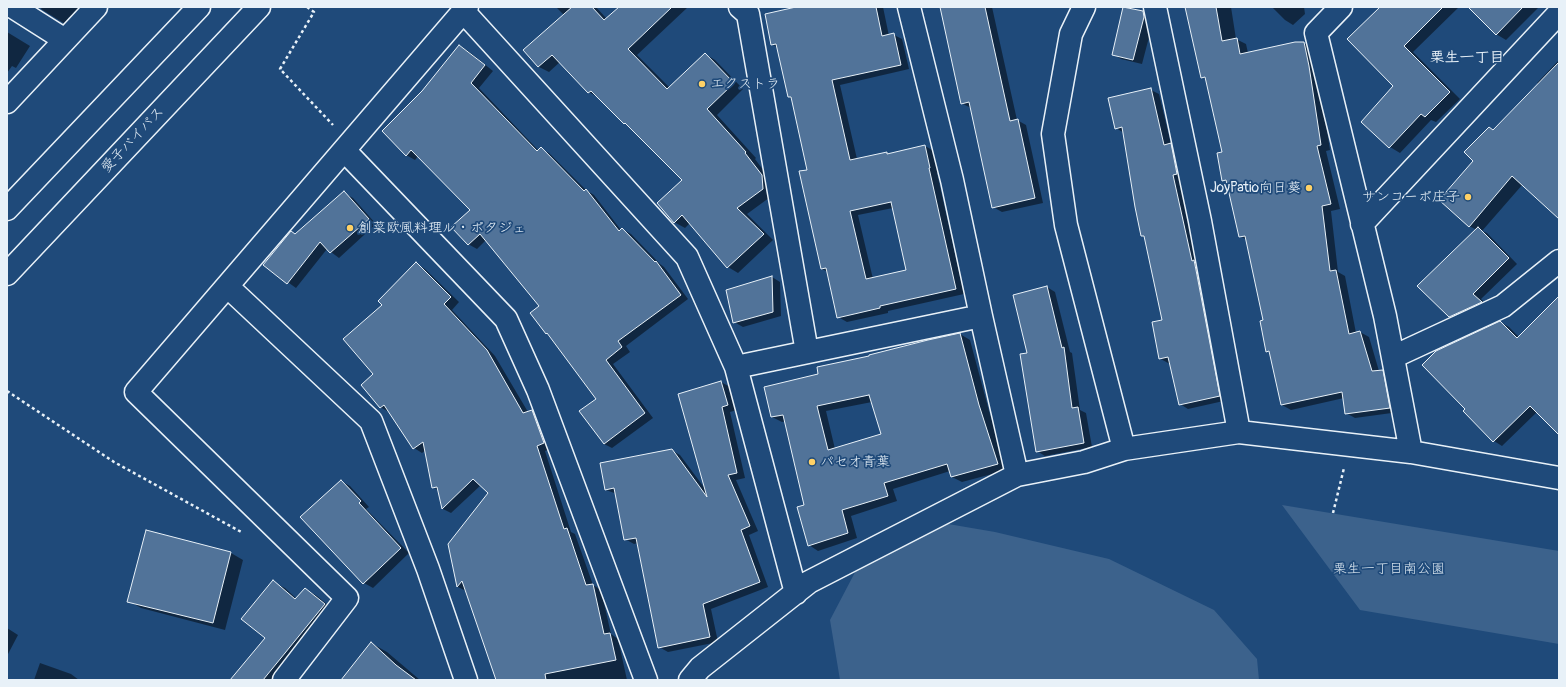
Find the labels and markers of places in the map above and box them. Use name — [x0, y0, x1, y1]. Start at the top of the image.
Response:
place label: エクストラ — [710, 76, 780, 92]
marker: エクストラ — [697, 79, 707, 89]
place label: JoyPatio向日葵 — [1210, 180, 1301, 196]
marker: JoyPatio向日葵 — [1304, 183, 1314, 193]
place label: サンコーポ庄子 — [1362, 189, 1460, 205]
marker: サンコーポ庄子 — [1463, 192, 1473, 202]
place label: 創菜欧風料理ル・ポタジェ — [358, 220, 526, 236]
marker: 創菜欧風料理ル・ポタジェ — [345, 223, 355, 233]
place label: パセオ青葉 — [820, 454, 890, 470]
marker: パセオ青葉 — [807, 457, 817, 467]

